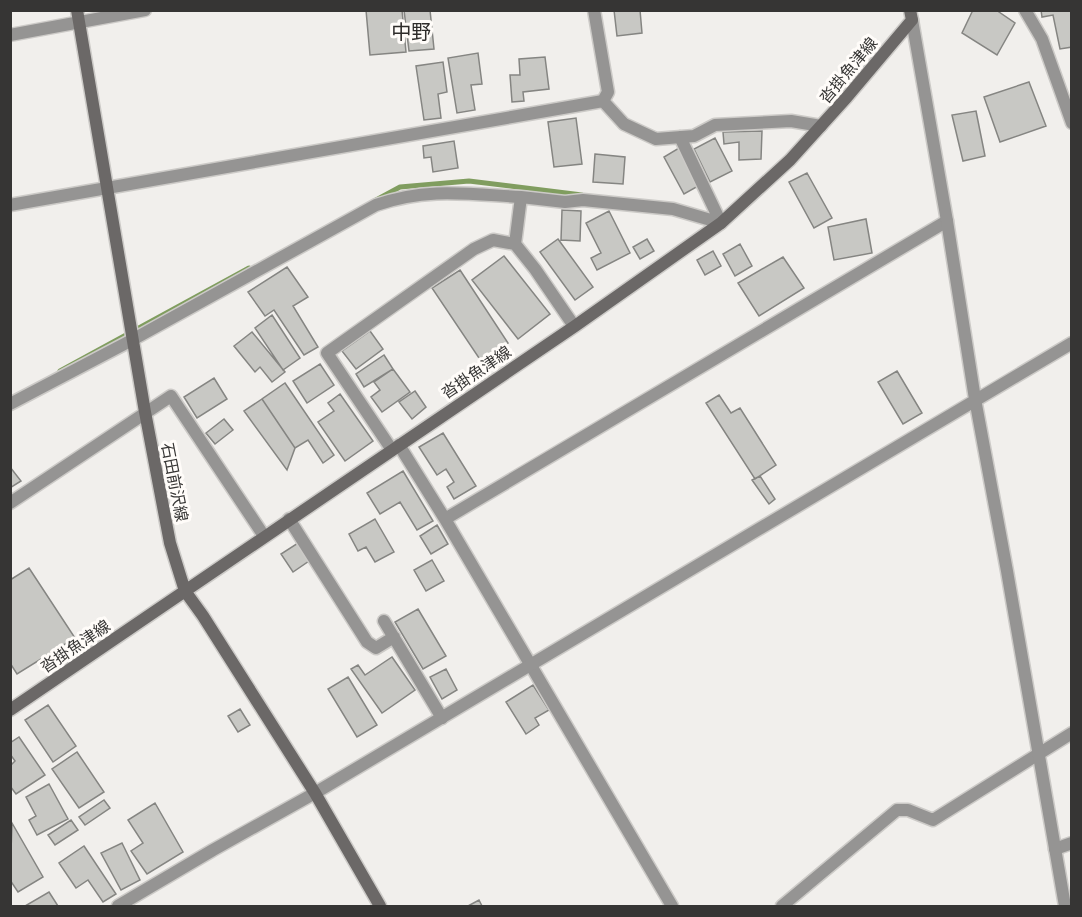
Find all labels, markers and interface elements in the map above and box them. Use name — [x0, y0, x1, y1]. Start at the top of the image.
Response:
district label: 中野 — [391, 18, 431, 45]
street label: 沓掛魚津線 — [815, 33, 881, 107]
street label: 沓掛魚津線 — [437, 341, 515, 403]
street label: 石田前沢線 — [158, 441, 192, 523]
street label: 沓掛魚津線 — [36, 615, 114, 677]

